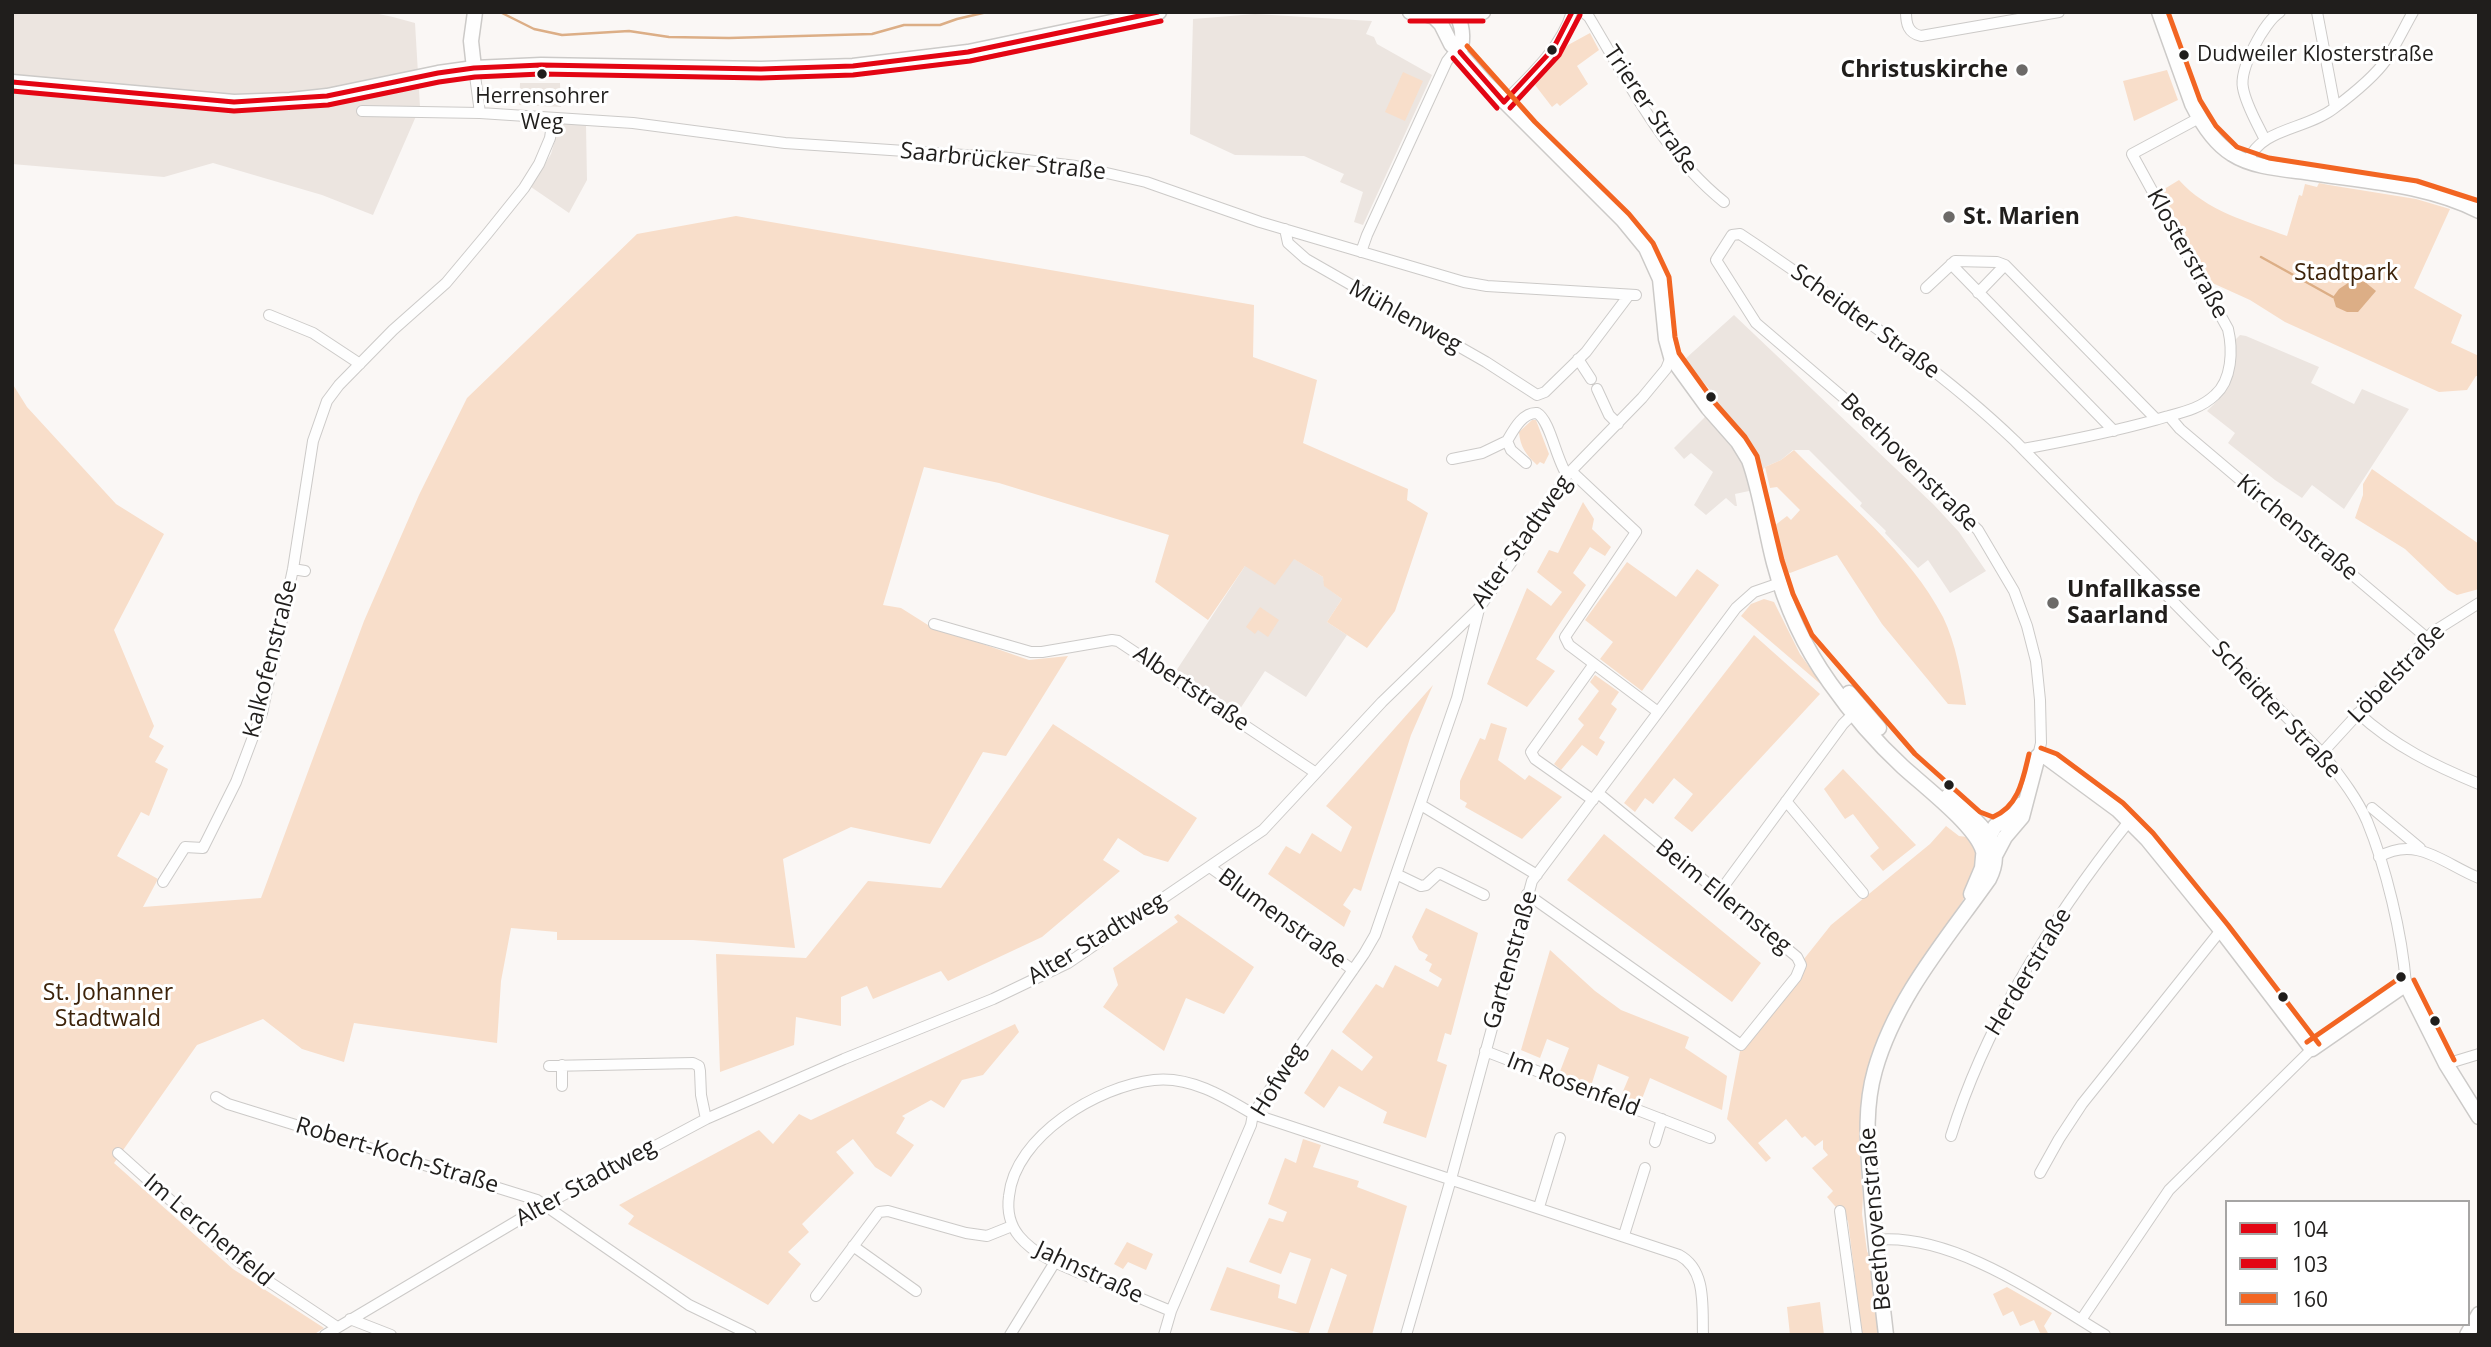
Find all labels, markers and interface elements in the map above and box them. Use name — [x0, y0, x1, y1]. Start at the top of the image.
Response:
street label: Trierer Straße — [1597, 41, 1703, 179]
place label: Dudweiler Klosterstraße — [2197, 42, 2434, 68]
unlabelled marker — [1545, 43, 1559, 57]
marker: Dudweiler Klosterstraße — [2177, 48, 2191, 62]
place label: Christuskirche — [1841, 56, 2008, 84]
marker: Christuskirche — [2014, 62, 2030, 78]
marker: Herrensohrer Weg — [535, 67, 549, 81]
place label: Herrensohrer Weg — [475, 84, 609, 134]
street label: Saarbrücker Straße — [899, 137, 1107, 187]
street label: Klosterstraße — [2140, 184, 2234, 324]
place label: St. Marien — [1963, 203, 2080, 231]
marker: St. Marien — [1941, 209, 1957, 225]
street label: Scheidter Straße — [1785, 259, 1945, 385]
park label: Stadtpark — [2294, 259, 2398, 287]
street label: Mühlenweg — [1344, 275, 1466, 359]
street label: Beethovenstraße — [1834, 388, 1984, 538]
unlabelled marker — [1704, 390, 1718, 404]
street label: Kirchenstraße — [2231, 469, 2363, 587]
street label: Alter Stadtweg — [1466, 470, 1578, 614]
place label: Unfallkasse Saarland — [2067, 576, 2201, 630]
street label: Kalkofenstraße — [238, 577, 304, 741]
marker: Unfallkasse Saarland — [2045, 595, 2061, 611]
street label: Löbelstraße — [2343, 619, 2451, 729]
street label: Scheidter Straße — [2205, 636, 2347, 784]
street label: Albertstraße — [1128, 640, 1254, 738]
unlabelled marker — [1942, 778, 1956, 792]
street label: Beim Ellernsteg — [1650, 834, 1796, 960]
street label: Blumenstraße — [1213, 863, 1351, 975]
street label: Alter Stadtweg — [1023, 887, 1171, 991]
street label: Gartenstraße — [1478, 888, 1544, 1032]
street label: Herderstraße — [1980, 903, 2078, 1041]
unlabelled marker — [2394, 970, 2408, 984]
park label: St. Johanner Stadtwald — [43, 979, 173, 1033]
unlabelled marker — [2276, 990, 2290, 1004]
unlabelled marker — [2428, 1014, 2442, 1028]
street label: Hofweg — [1246, 1038, 1312, 1122]
street label: Im Rosenfeld — [1503, 1047, 1643, 1123]
street label: Robert-Koch-Straße — [292, 1112, 502, 1200]
street label: Beethovenstraße — [1854, 1126, 1898, 1312]
street label: Alter Stadtweg — [511, 1133, 661, 1233]
street label: Im Lerchenfeld — [138, 1169, 278, 1293]
legend — [2225, 1200, 2470, 1326]
text: 104 — [2292, 1215, 2328, 1243]
street label: Jahnstraße — [1031, 1236, 1147, 1310]
text: 103 — [2292, 1250, 2328, 1278]
text: 160 — [2292, 1285, 2328, 1313]

